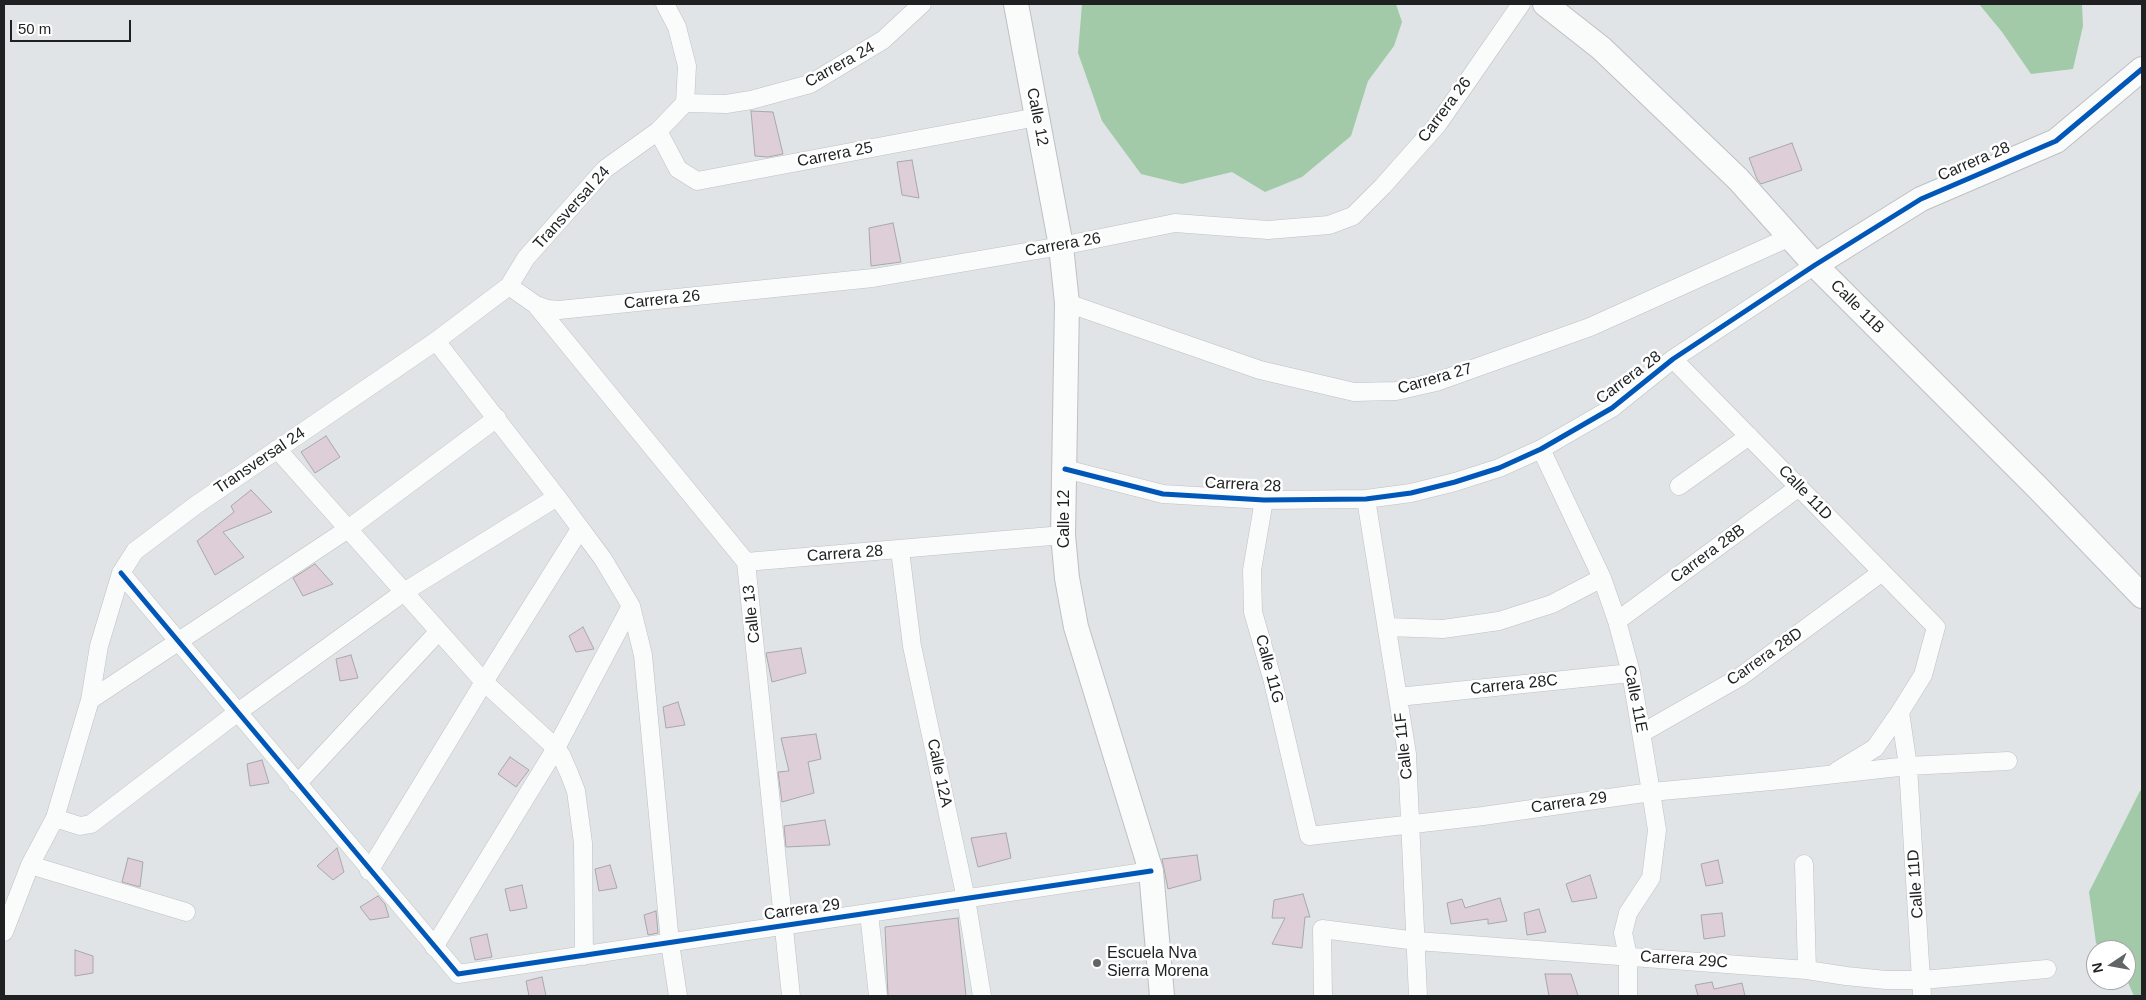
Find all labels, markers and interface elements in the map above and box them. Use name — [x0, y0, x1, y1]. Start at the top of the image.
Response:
scale bar — [12, 10, 134, 42]
text: 50 m — [18, 20, 51, 37]
street label: Carrera 24 — [802, 38, 878, 92]
street label: Carrera 26 — [1414, 74, 1476, 146]
street label: Calle 12 — [1022, 86, 1052, 148]
street label: Carrera 25 — [796, 138, 874, 172]
street label: Carrera 28 — [1935, 138, 2013, 186]
street label: Transversal 24 — [530, 162, 614, 254]
street label: Carrera 26 — [1024, 229, 1102, 261]
street label: Calle 11B — [1826, 276, 1888, 338]
street label: Carrera 26 — [623, 286, 701, 314]
street label: Carrera 28 — [1593, 347, 1665, 409]
street label: Carrera 27 — [1396, 359, 1474, 399]
street label: Transversal 24 — [211, 424, 309, 498]
street label: Calle 11D — [1774, 461, 1836, 525]
street label: Carrera 28 — [1204, 473, 1282, 497]
street label: Calle 12 — [1055, 490, 1075, 548]
street label: Carrera 28B — [1667, 521, 1749, 587]
street label: Carrera 28 — [806, 542, 884, 566]
street label: Calle 13 — [739, 584, 765, 644]
street label: Carrera 28D — [1723, 624, 1807, 690]
street label: Calle 11G — [1251, 633, 1287, 705]
street label: Calle 11E — [1619, 664, 1651, 734]
street label: Carrera 28C — [1469, 671, 1559, 699]
street label: Calle 11F — [1391, 712, 1417, 780]
street label: Calle 12A — [922, 737, 956, 809]
street label: Carrera 29 — [1530, 788, 1608, 818]
street label: Calle 11D — [1904, 849, 1928, 919]
street label: Carrera 29 — [763, 895, 841, 925]
north arrow — [2086, 940, 2136, 990]
place label: Escuela Nva Sierra Morena — [1107, 944, 1208, 982]
street label: Carrera 29C — [1639, 947, 1729, 973]
marker: Escuela Nva Sierra Morena — [1091, 957, 1103, 969]
text: N — [2088, 961, 2106, 975]

